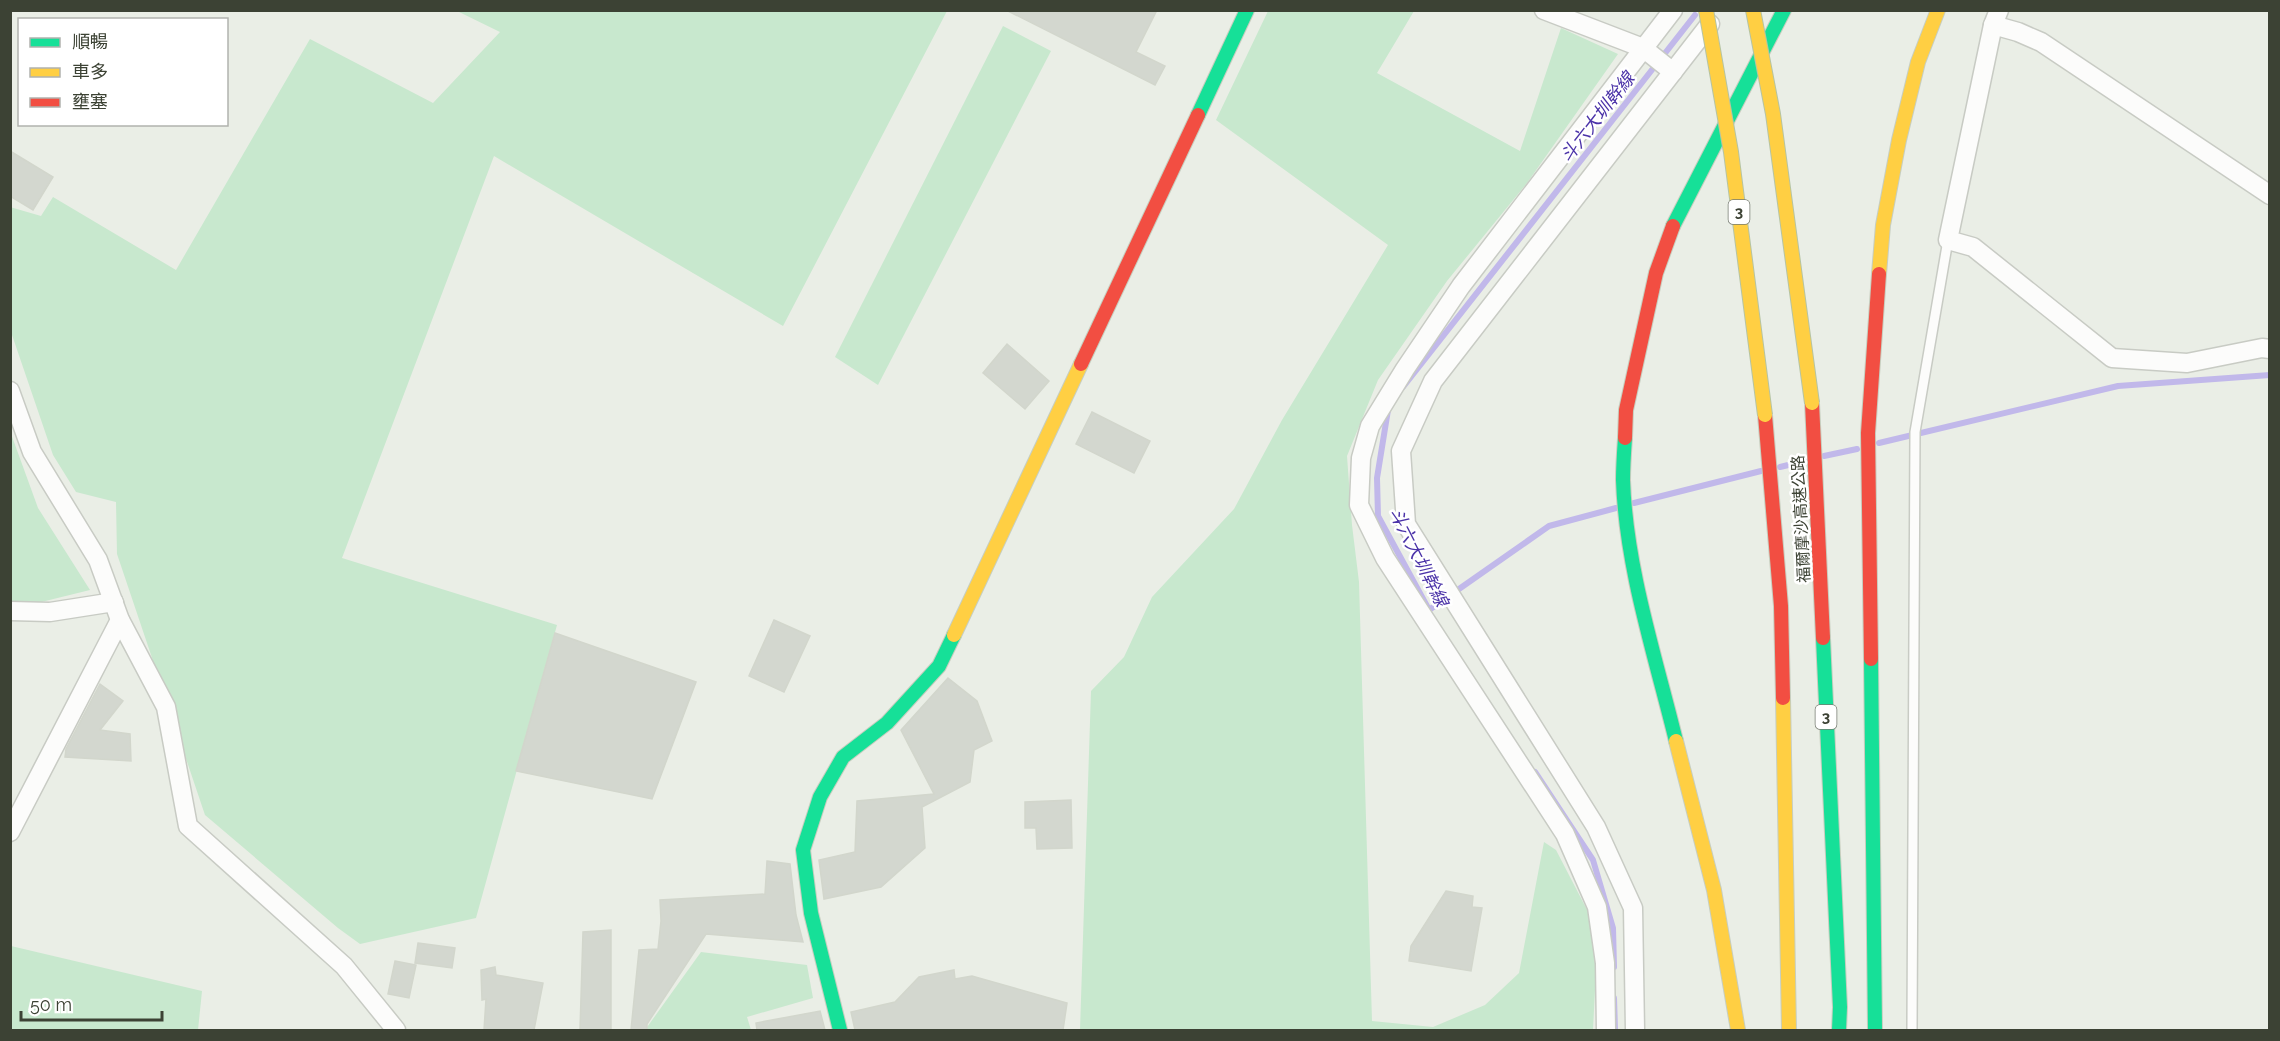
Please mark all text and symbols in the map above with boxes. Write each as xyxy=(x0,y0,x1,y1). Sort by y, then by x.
legend xyxy=(18,18,228,126)
text: 順暢 xyxy=(72,31,108,52)
text: 車多 xyxy=(72,61,108,82)
water label: 斗六大圳幹線 xyxy=(1555,66,1640,166)
text: 壅塞 xyxy=(72,91,108,112)
road number: 3 xyxy=(1728,200,1750,224)
street label: 福爾摩沙高速公路 xyxy=(1788,455,1814,583)
water label: 斗六大圳幹線 xyxy=(1385,504,1454,612)
road number: 3 xyxy=(1816,705,1836,729)
scale bar xyxy=(21,984,162,1022)
text: 50 m xyxy=(30,994,72,1015)

